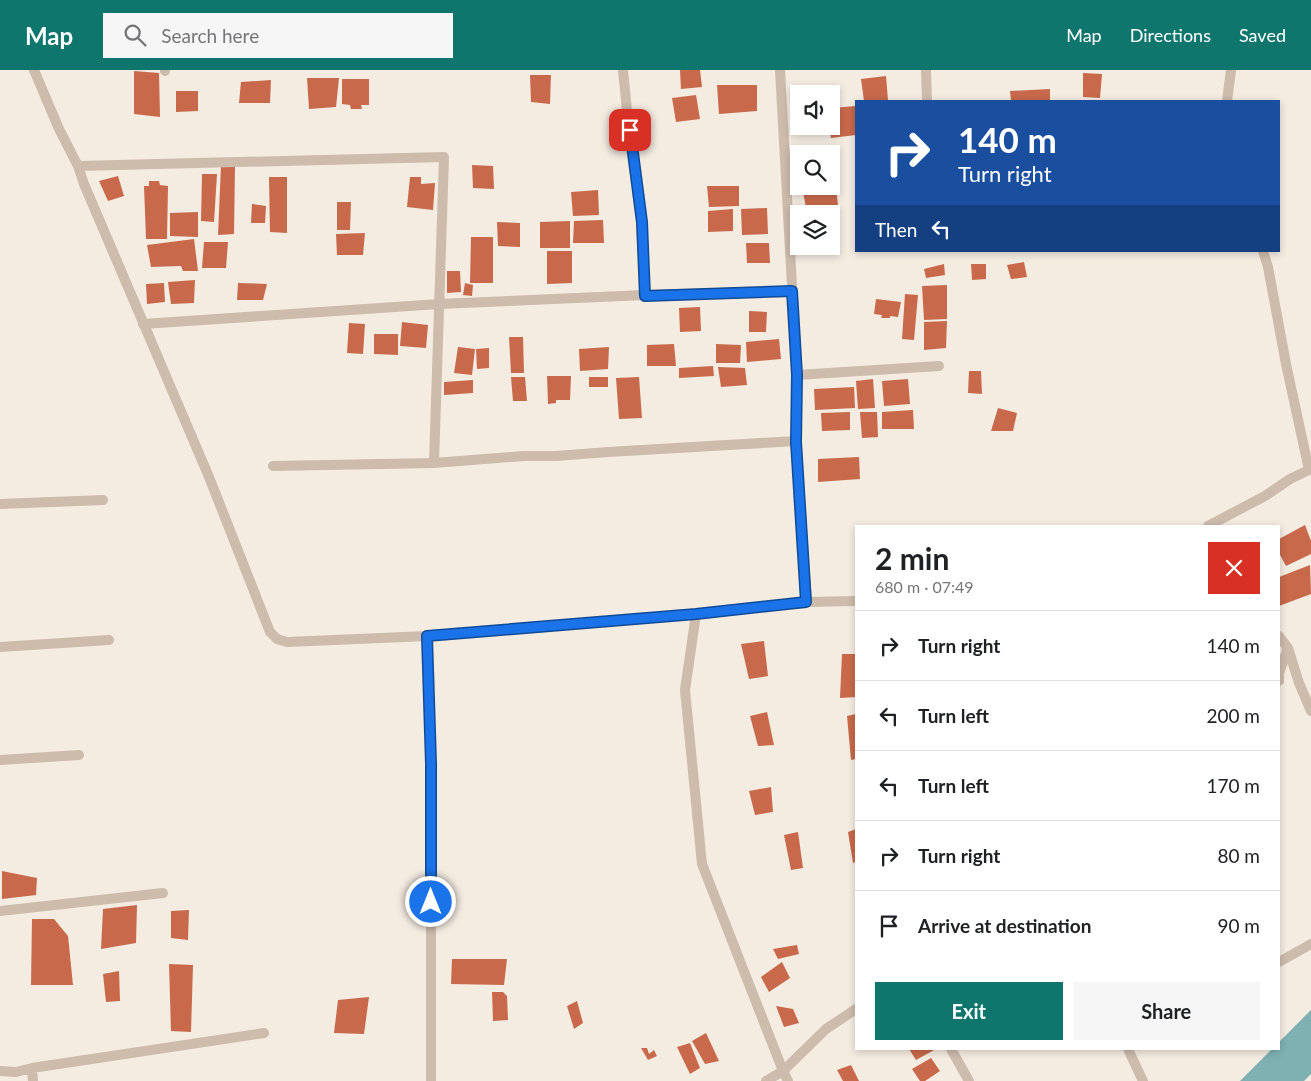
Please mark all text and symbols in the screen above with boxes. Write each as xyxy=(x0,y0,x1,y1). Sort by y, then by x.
search box xyxy=(103,13,453,58)
text: Map xyxy=(25,21,73,50)
icon: search xyxy=(121,21,149,49)
text: Search here xyxy=(161,24,259,47)
text: Map xyxy=(1066,24,1102,46)
text: Directions xyxy=(1130,24,1211,46)
text: Saved xyxy=(1239,24,1286,46)
map controls xyxy=(790,85,840,255)
button: sound xyxy=(790,85,840,135)
pin xyxy=(609,109,651,151)
icon: arrive xyxy=(616,116,644,144)
text: 140 m xyxy=(958,118,1057,160)
icon: right xyxy=(875,120,940,185)
button: search xyxy=(790,145,840,195)
text: Turn right xyxy=(958,160,1052,187)
button: layers xyxy=(790,205,840,255)
icon: left xyxy=(927,215,955,243)
text: Then xyxy=(875,218,917,241)
text: 2 min xyxy=(875,540,949,576)
button: close xyxy=(1208,542,1260,594)
text: 680 m · 07:49 xyxy=(875,577,974,596)
icon: right xyxy=(875,632,903,660)
text: Turn right xyxy=(918,634,1000,657)
text: 140 m xyxy=(1206,634,1260,657)
icon: left xyxy=(875,702,903,730)
text: Turn left xyxy=(918,704,989,727)
text: 200 m xyxy=(1206,704,1260,727)
icon: left xyxy=(875,772,903,800)
text: Turn left xyxy=(918,774,989,797)
text: 170 m xyxy=(1206,774,1260,797)
icon: right xyxy=(875,842,903,870)
text: Turn right xyxy=(918,844,1000,867)
text: 80 m xyxy=(1217,844,1260,867)
position arrow xyxy=(404,875,456,927)
icon: arrive xyxy=(875,912,903,940)
text: Arrive at destination xyxy=(918,914,1091,937)
text: 90 m xyxy=(1217,914,1260,937)
button: Exit xyxy=(875,982,1063,1040)
button: Share xyxy=(1073,982,1260,1040)

